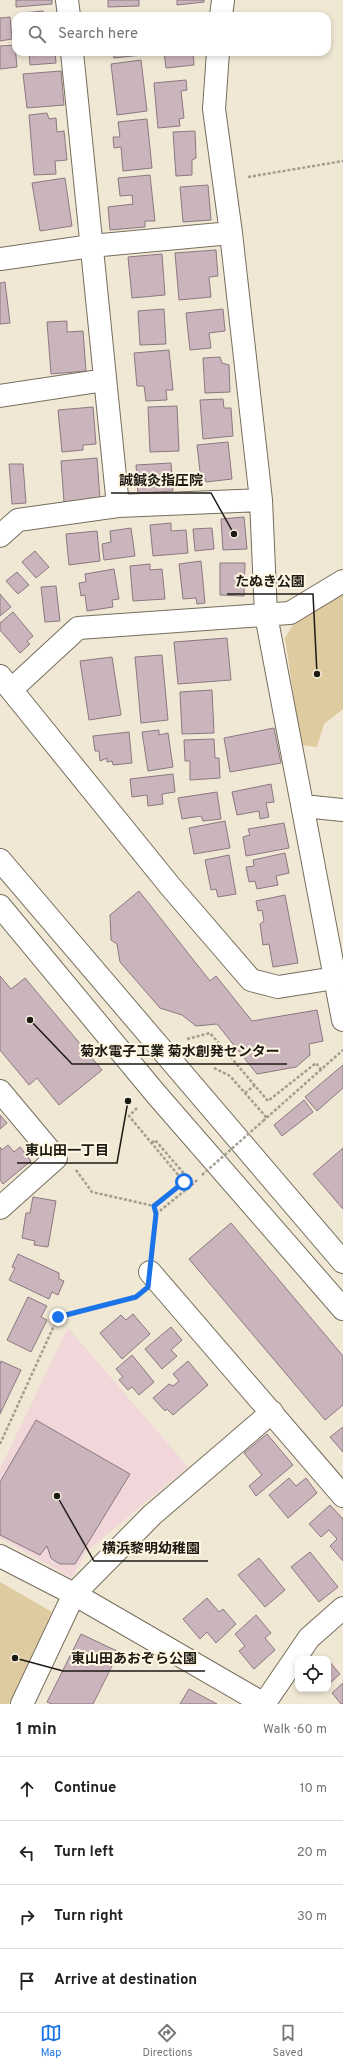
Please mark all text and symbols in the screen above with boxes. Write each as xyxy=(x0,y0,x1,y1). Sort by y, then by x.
search box xyxy=(12,12,331,56)
icon: search xyxy=(26,23,48,45)
text: Search here xyxy=(58,25,138,44)
callout: 誠鍼灸指圧院 xyxy=(111,467,211,493)
text: 誠鍼灸指圧院 xyxy=(119,472,203,490)
callout: たぬき公園 xyxy=(227,568,313,594)
text: たぬき公園 xyxy=(235,574,305,591)
callout: 菊水電子工業 菊水創発センター xyxy=(72,1038,287,1064)
text: 菊水電子工業 菊水創発センター xyxy=(80,1044,280,1061)
callout: 東山田一丁目 xyxy=(17,1137,117,1163)
text: 東山田一丁目 xyxy=(25,1143,109,1160)
route start xyxy=(175,1173,193,1191)
route end xyxy=(49,1308,67,1326)
callout: 横浜黎明幼稚園 xyxy=(94,1535,208,1561)
text: 横浜黎明幼稚園 xyxy=(102,1540,200,1558)
callout: 東山田あおぞら公園 xyxy=(63,1645,205,1671)
text: 東山田あおぞら公園 xyxy=(71,1651,197,1668)
map controls xyxy=(295,1656,331,1692)
button: locate xyxy=(295,1656,331,1692)
text: 1 min xyxy=(16,1719,57,1741)
text: Walk · 60 m xyxy=(263,1722,327,1738)
icon: ahead xyxy=(16,1778,38,1800)
text: Continue xyxy=(54,1779,116,1798)
text: 10 m xyxy=(300,1781,327,1797)
icon: left xyxy=(16,1842,38,1864)
text: Turn left xyxy=(54,1843,114,1862)
text: 20 m xyxy=(297,1845,327,1861)
icon: right xyxy=(16,1906,38,1928)
text: Turn right xyxy=(54,1907,123,1926)
text: 30 m xyxy=(297,1909,327,1925)
icon: arrive xyxy=(16,1970,38,1992)
text: Arrive at destination xyxy=(54,1971,197,1990)
tab: Map xyxy=(40,2022,62,2060)
tab: Directions xyxy=(142,2022,192,2060)
tab: Saved xyxy=(273,2022,303,2060)

